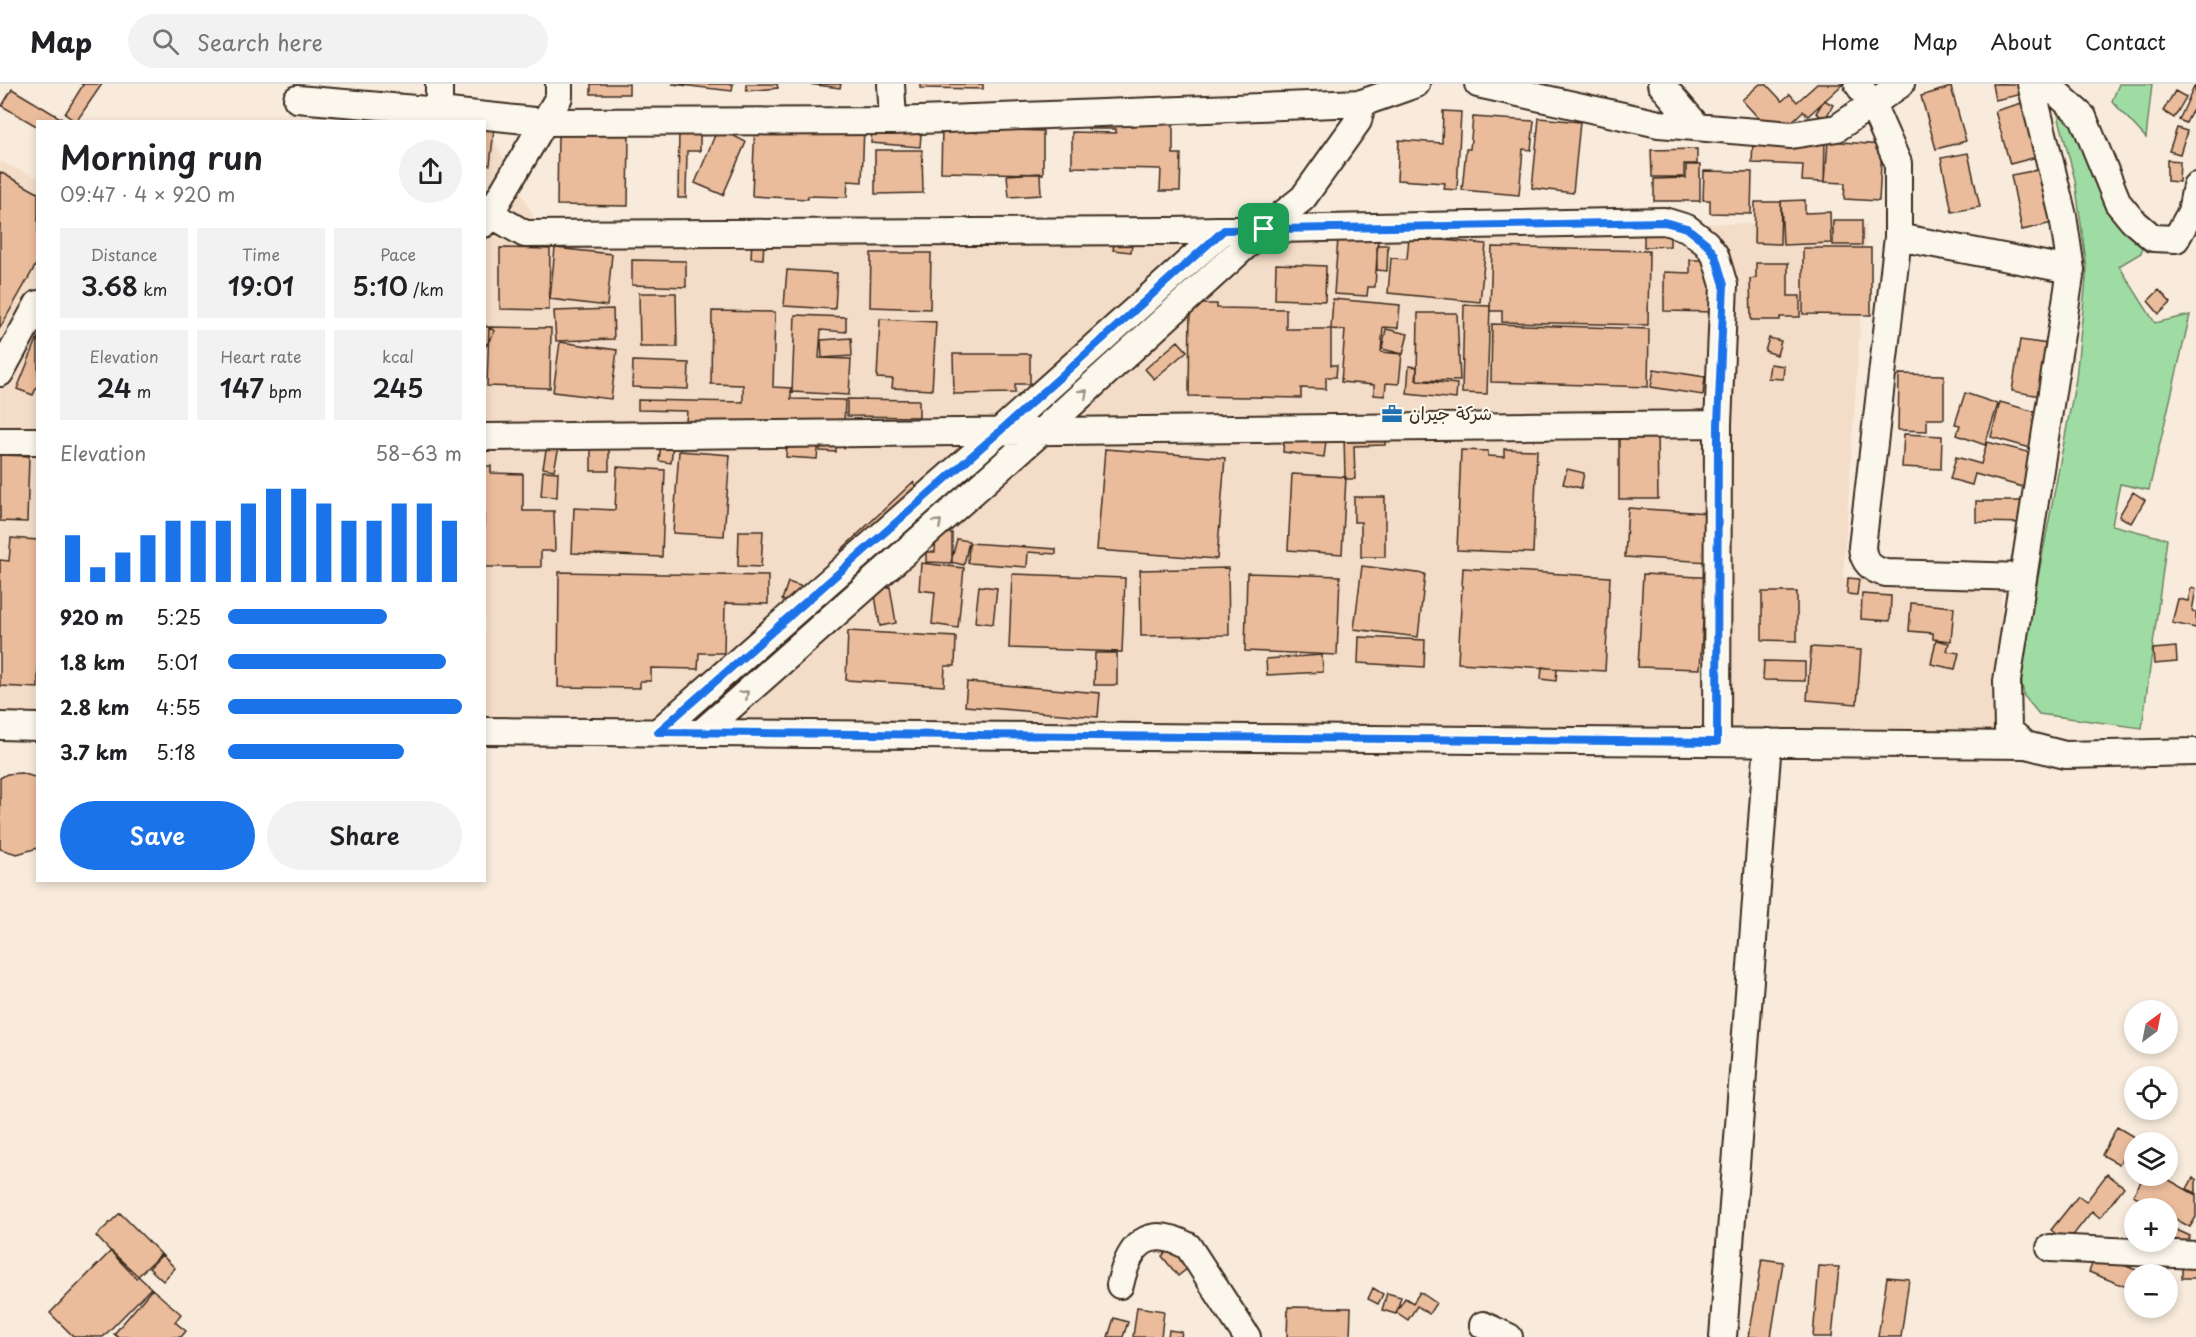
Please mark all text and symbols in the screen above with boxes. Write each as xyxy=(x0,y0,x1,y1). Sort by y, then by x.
search box xyxy=(128,14,548,68)
text: Map xyxy=(30,20,92,63)
icon: search xyxy=(149,25,182,58)
text: Search here xyxy=(197,25,323,58)
text: Home xyxy=(1821,25,1880,57)
text: Map xyxy=(1913,25,1958,57)
text: About xyxy=(1991,25,2052,57)
text: Contact xyxy=(2085,25,2166,57)
text: Morning run xyxy=(60,131,263,181)
button: share xyxy=(399,140,462,203)
text: 09:47 · 4 × 920 m xyxy=(60,179,236,209)
pin xyxy=(1238,203,1289,254)
icon: arrive xyxy=(1247,212,1280,245)
text: Distance xyxy=(90,242,158,266)
text: Time xyxy=(242,242,280,266)
text: Pace xyxy=(380,242,416,266)
text: 3.68 xyxy=(81,266,138,305)
text: 19:01 xyxy=(228,266,294,305)
text: 5:10 xyxy=(352,266,408,305)
text: km xyxy=(138,277,167,301)
text: /km xyxy=(408,277,444,301)
text: Elevation xyxy=(89,344,159,368)
text: Heart rate xyxy=(221,344,301,368)
text: kcal xyxy=(382,344,414,368)
text: 24 xyxy=(97,368,132,407)
text: 147 xyxy=(220,368,264,407)
text: 245 xyxy=(372,368,424,407)
text: m xyxy=(132,379,151,403)
text: bpm xyxy=(264,379,302,403)
one-way arrow xyxy=(1077,389,1088,400)
place label: شركة جيران xyxy=(1409,399,1492,426)
office icon: شركة جيران xyxy=(1380,402,1404,426)
text: Elevation xyxy=(60,438,146,468)
text: 58–63 m xyxy=(375,438,462,468)
one-way arrow xyxy=(931,519,942,530)
text: 920 m xyxy=(60,602,124,632)
text: 5:25 xyxy=(156,602,201,632)
text: 1.8 km xyxy=(60,647,125,677)
text: 5:01 xyxy=(156,647,198,677)
one-way arrow xyxy=(738,690,749,701)
text: 2.8 km xyxy=(60,692,129,722)
text: 4:55 xyxy=(156,692,201,722)
text: 3.7 km xyxy=(60,737,128,767)
text: 5:18 xyxy=(156,737,196,767)
button: Save xyxy=(60,801,255,870)
button: Share xyxy=(267,801,462,870)
north arrow xyxy=(2124,1000,2178,1054)
map controls xyxy=(2124,1000,2178,1318)
button: locate xyxy=(2124,1066,2178,1120)
button: layers xyxy=(2124,1132,2178,1186)
button: + xyxy=(2124,1198,2178,1252)
button: − xyxy=(2124,1264,2178,1318)

